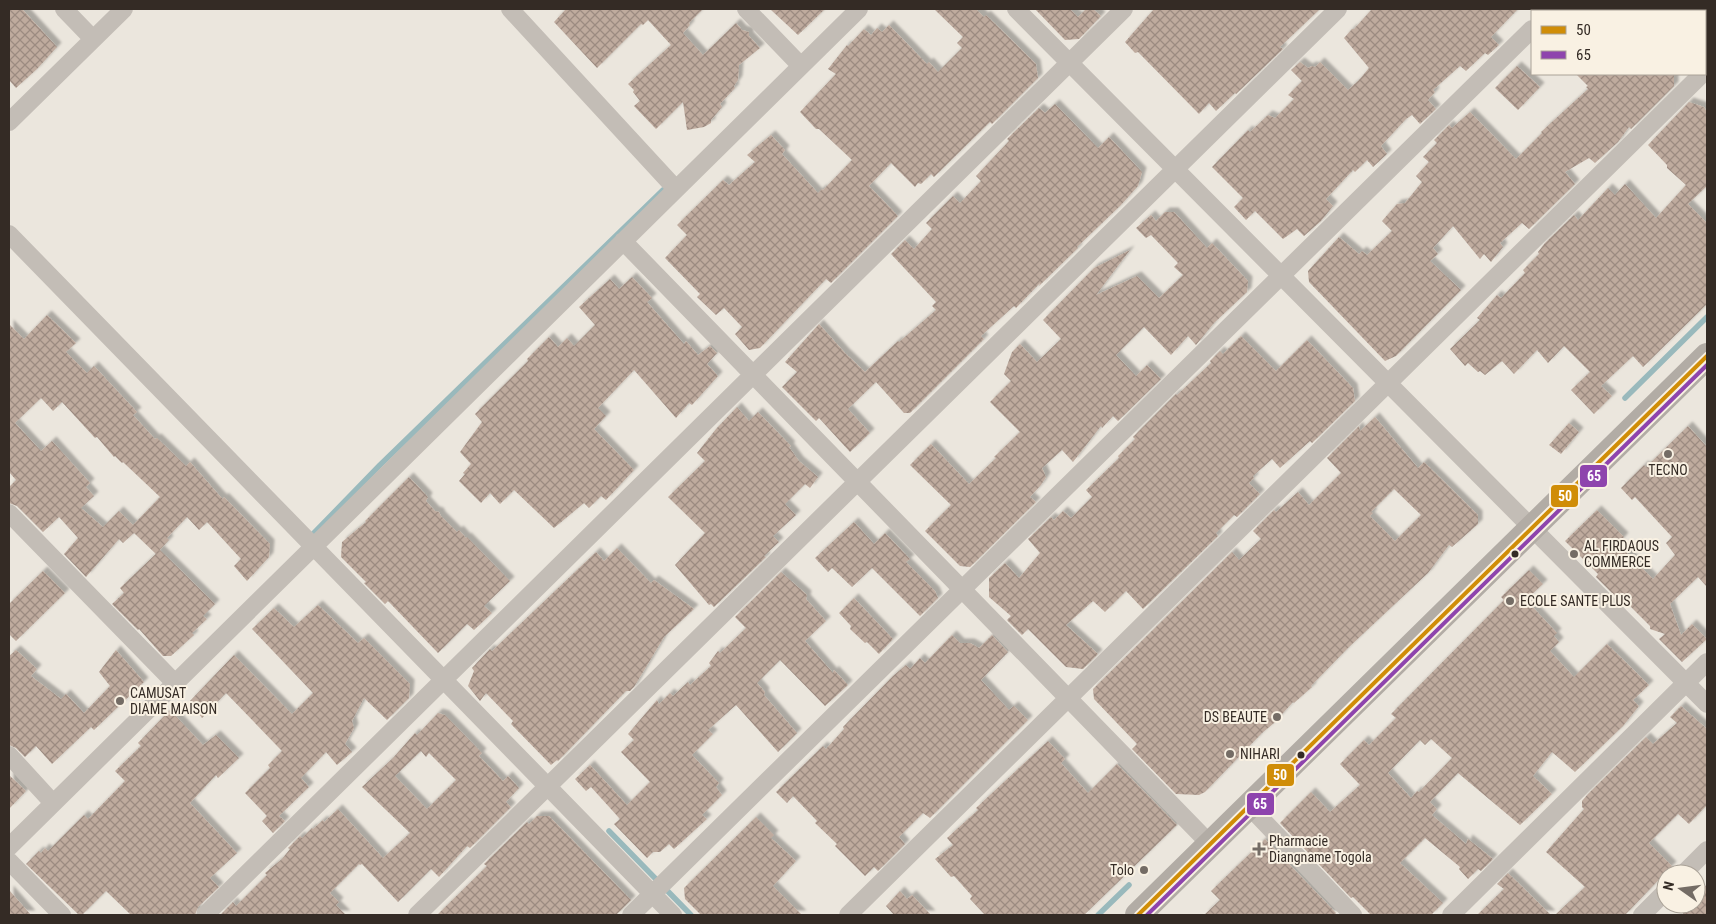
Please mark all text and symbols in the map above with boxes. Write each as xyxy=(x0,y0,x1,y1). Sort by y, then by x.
legend xyxy=(1531,10,1706,75)
text: 50 xyxy=(1576,21,1591,39)
text: 65 xyxy=(1576,46,1591,64)
marker: TECNO xyxy=(1662,448,1674,460)
place label: TECNO xyxy=(1648,462,1688,478)
line badge: 65 xyxy=(1579,464,1608,488)
text: 65 xyxy=(1587,468,1601,484)
line badge: 50 xyxy=(1550,484,1579,508)
text: 50 xyxy=(1558,488,1572,504)
place label: AL FIRDAOUS COMMERCE xyxy=(1584,538,1659,570)
marker: AL FIRDAOUS COMMERCE xyxy=(1568,548,1580,560)
unlabelled marker xyxy=(1510,549,1520,559)
place label: ECOLE SANTE PLUS xyxy=(1520,593,1631,609)
marker: ECOLE SANTE PLUS xyxy=(1504,595,1516,607)
place label: CAMUSAT DIAME MAISON xyxy=(130,685,217,717)
marker: CAMUSAT DIAME MAISON xyxy=(114,695,126,707)
place label: DS BEAUTE xyxy=(1204,709,1267,725)
marker: DS BEAUTE xyxy=(1271,711,1283,723)
place label: NIHARI xyxy=(1240,746,1280,762)
marker: NIHARI xyxy=(1224,748,1236,760)
unlabelled marker xyxy=(1296,750,1306,760)
line badge: 50 xyxy=(1266,763,1295,787)
text: 50 xyxy=(1273,767,1287,783)
line badge: 65 xyxy=(1246,792,1275,816)
text: 65 xyxy=(1253,796,1267,812)
place label: Pharmacie Diangname Togola xyxy=(1269,833,1372,865)
marker: Pharmacie Diangname Togola xyxy=(1253,843,1265,855)
place label: Tolo xyxy=(1110,862,1134,878)
marker: Tolo xyxy=(1138,864,1150,876)
north arrow xyxy=(1656,864,1706,914)
text: N xyxy=(1660,880,1677,892)

